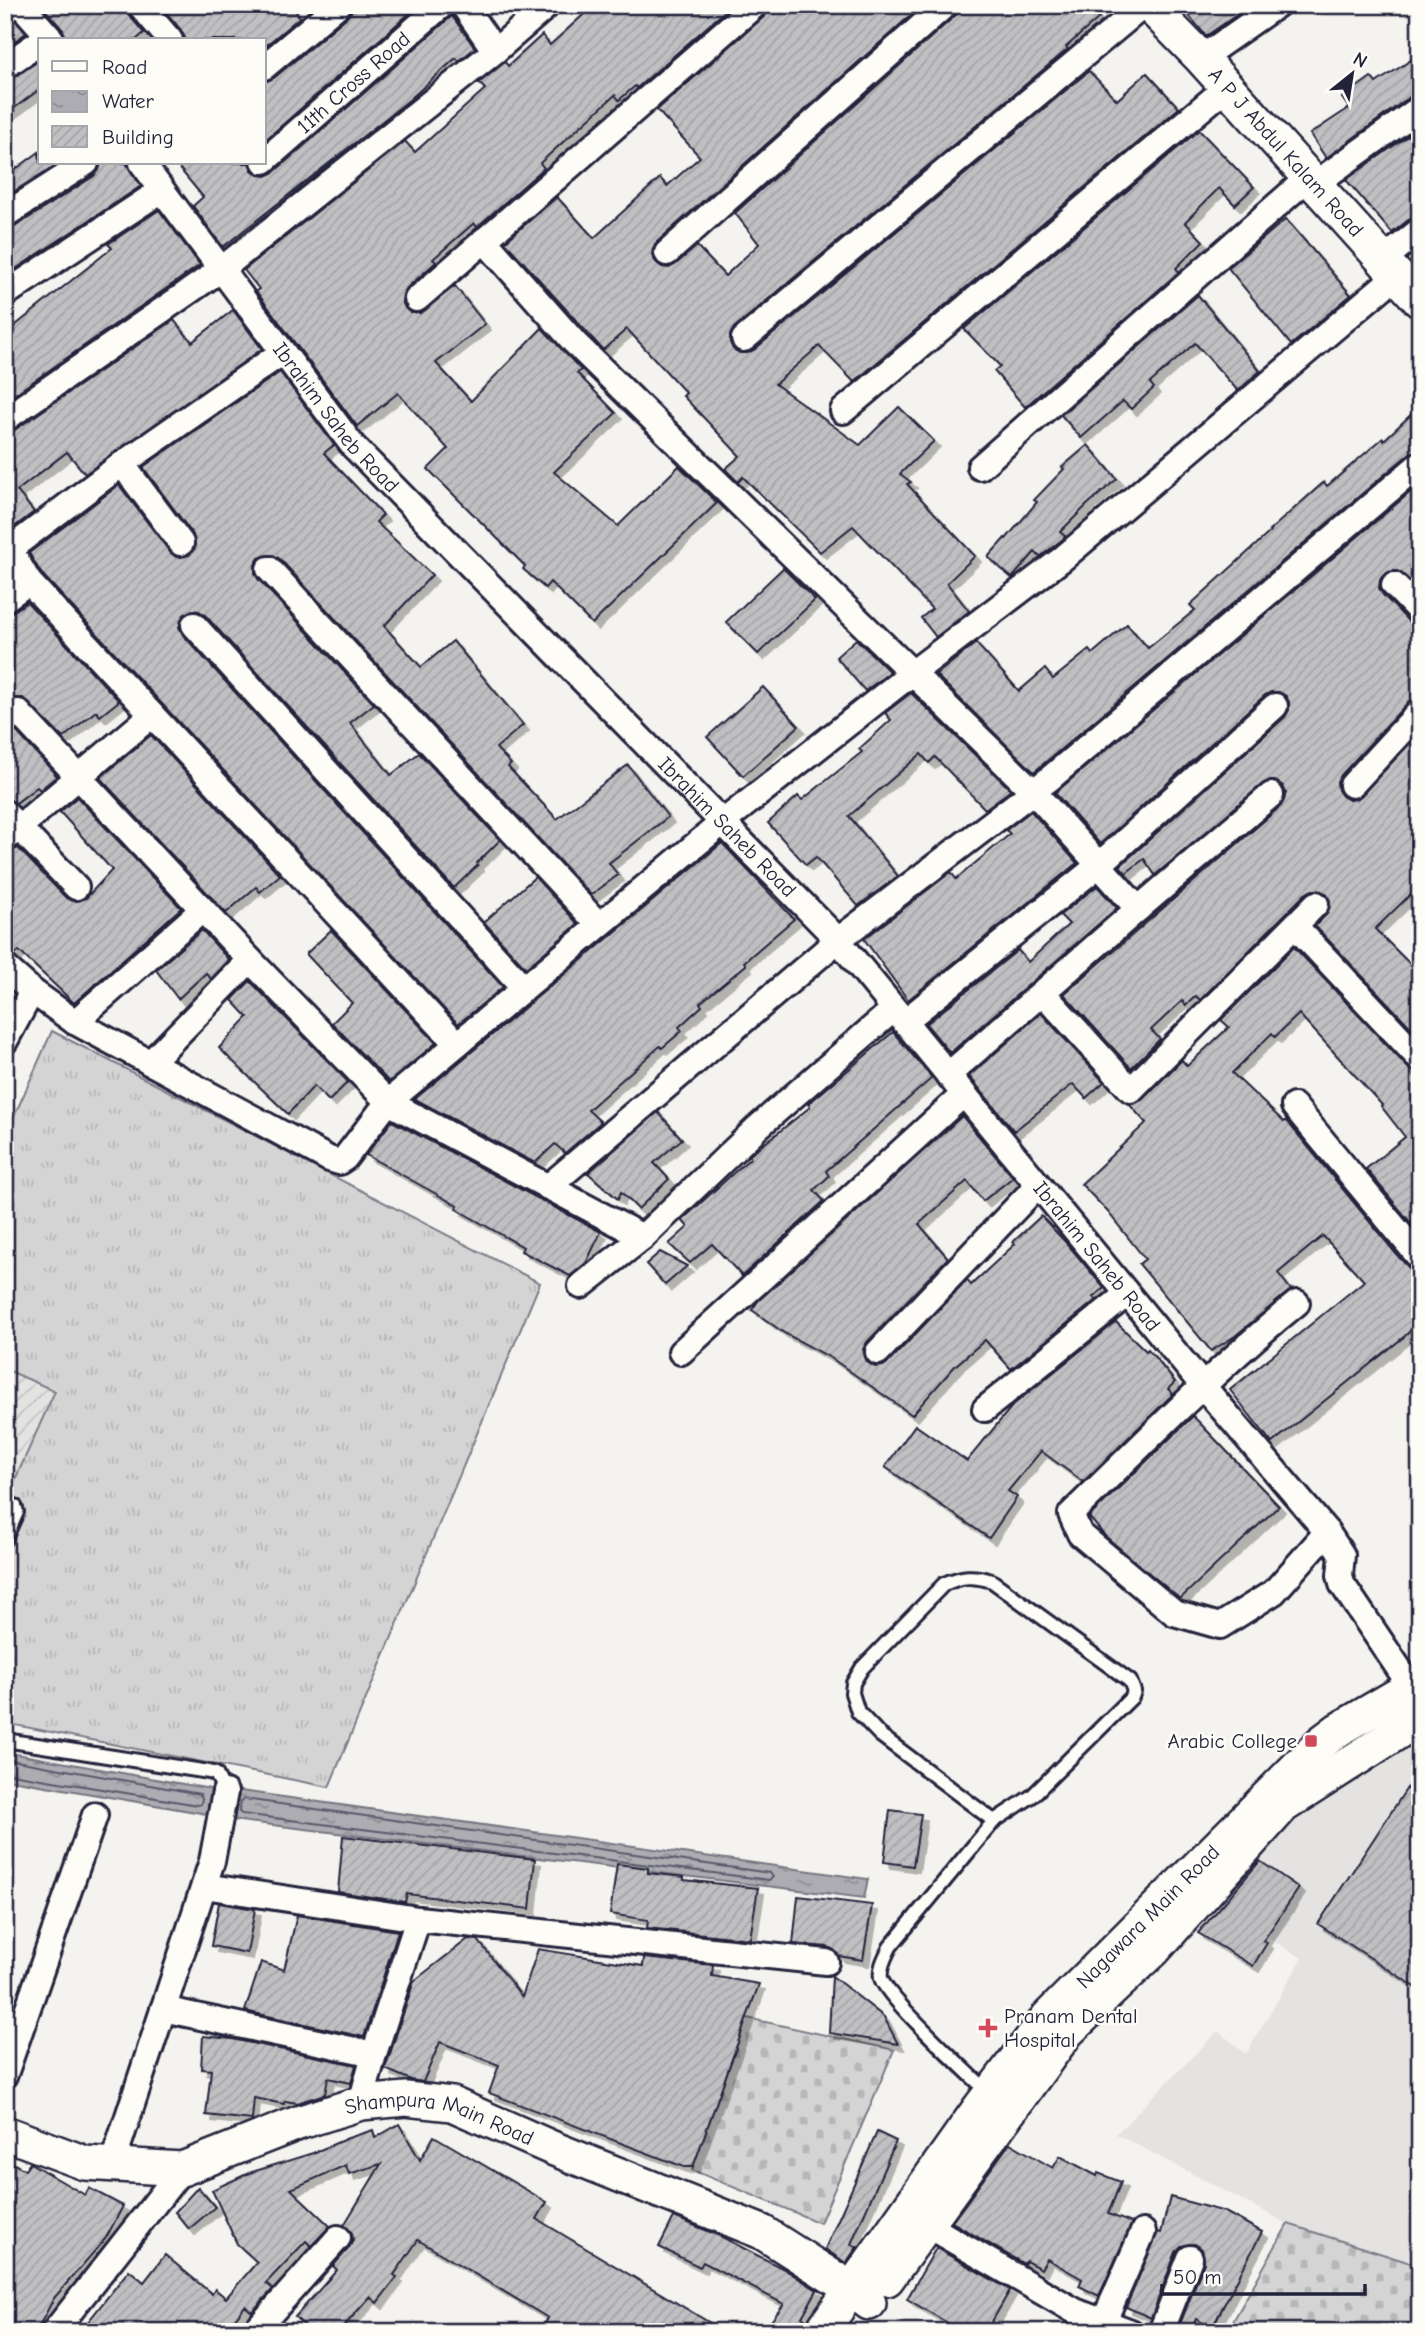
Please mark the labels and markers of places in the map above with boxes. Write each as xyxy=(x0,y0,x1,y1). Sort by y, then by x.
place label: Arabic College xyxy=(1168,1729,1297,1753)
marker: Arabic College xyxy=(1303,1733,1319,1749)
place label: Pranam Dental Hospital xyxy=(1004,2004,1138,2052)
marker: Pranam Dental Hospital xyxy=(978,2018,998,2038)

